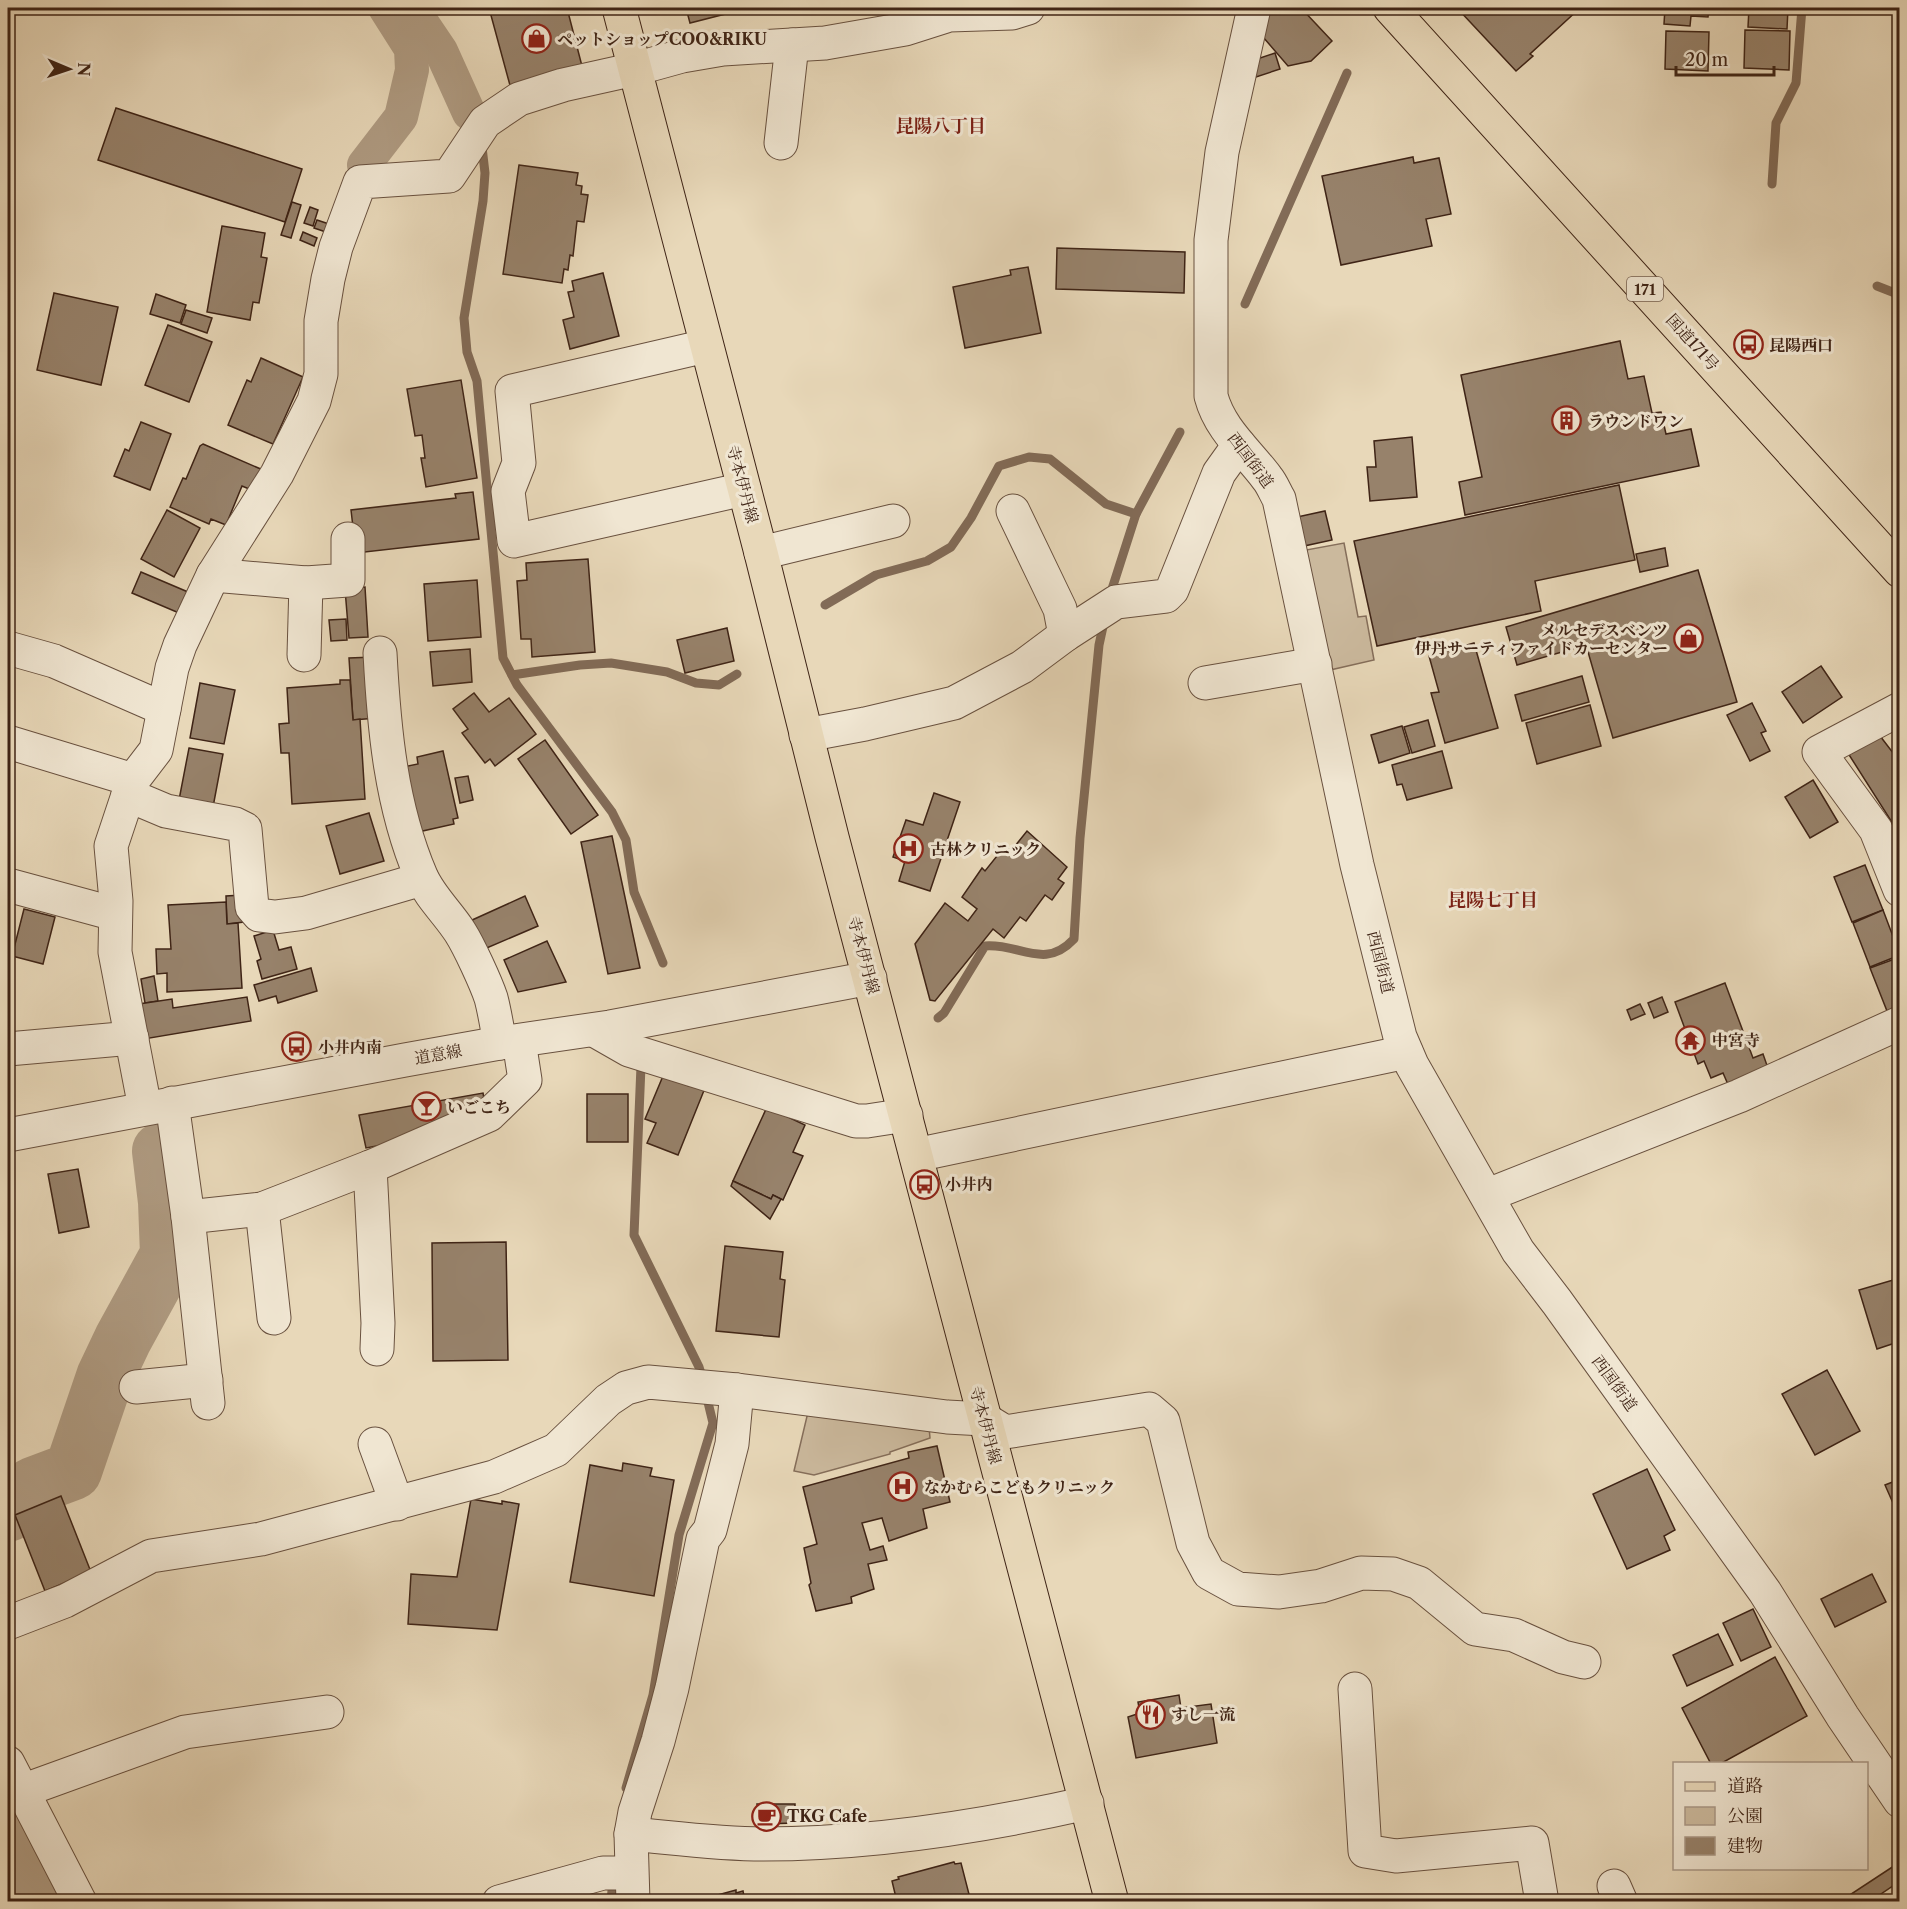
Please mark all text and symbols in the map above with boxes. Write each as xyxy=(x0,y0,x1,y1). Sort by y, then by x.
shop icon: ペットショップCOO&RIKU xyxy=(520,23,552,55)
place label: ペットショップCOO&RIKU xyxy=(557,29,767,49)
north arrow xyxy=(39,39,99,99)
scale bar xyxy=(1676,39,1774,77)
text: 20 m xyxy=(1685,49,1729,71)
text: N xyxy=(74,62,94,77)
district label: 昆陽八丁目 xyxy=(896,115,986,137)
road number: 171 xyxy=(1627,277,1663,301)
street label: 国道171号 xyxy=(1662,310,1724,374)
bus stop icon: 昆陽西口 xyxy=(1732,329,1764,361)
place label: 昆陽西口 xyxy=(1769,335,1833,355)
building icon: ラウンドワン xyxy=(1551,405,1583,437)
place label: ラウンドワン xyxy=(1588,411,1684,431)
street label: 西国街道 xyxy=(1224,428,1278,492)
street label: 寺本伊丹線 xyxy=(723,443,763,525)
place label: メルセデスベンツ 伊丹サーティファイドカーセンター xyxy=(1415,620,1668,658)
shop icon: メルセデスベンツ 伊丹サーティファイドカーセンター xyxy=(1673,623,1705,655)
hospital icon: 古林クリニック xyxy=(893,833,925,865)
place label: 古林クリニック xyxy=(930,839,1041,859)
district label: 昆陽七丁目 xyxy=(1448,889,1538,911)
street label: 寺本伊丹線 xyxy=(844,914,884,996)
street label: 西国街道 xyxy=(1364,929,1398,995)
temple icon: 中宮寺 xyxy=(1675,1024,1707,1056)
place label: 中宮寺 xyxy=(1712,1030,1760,1050)
bus stop icon: 小井内南 xyxy=(281,1031,313,1063)
place label: 小井内南 xyxy=(318,1037,382,1057)
street label: 道意線 xyxy=(413,1040,463,1068)
bar icon: いごこち xyxy=(410,1091,442,1123)
place label: いごこち xyxy=(447,1097,511,1117)
bus stop icon: 小井内 xyxy=(908,1168,940,1200)
place label: 小井内 xyxy=(945,1174,993,1194)
street label: 西国街道 xyxy=(1588,1351,1642,1415)
street label: 寺本伊丹線 xyxy=(966,1384,1006,1466)
hospital icon: なかむらこどもクリニック xyxy=(887,1471,919,1503)
place label: なかむらこどもクリニック xyxy=(924,1477,1115,1497)
restaurant icon: すし一流 xyxy=(1134,1698,1166,1730)
place label: すし一流 xyxy=(1171,1704,1235,1724)
legend xyxy=(1673,1762,1868,1870)
text: 道路 xyxy=(1727,1775,1763,1797)
cafe icon: TKG Cafe xyxy=(750,1800,782,1832)
text: 公園 xyxy=(1727,1805,1763,1827)
place label: TKG Cafe xyxy=(787,1806,868,1826)
text: 建物 xyxy=(1727,1835,1763,1857)

